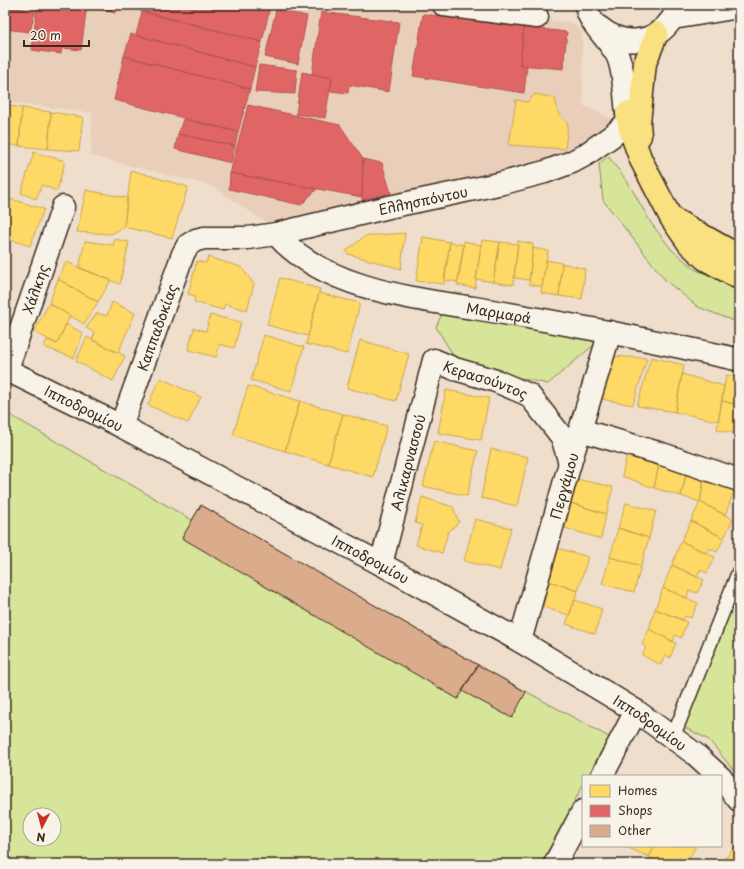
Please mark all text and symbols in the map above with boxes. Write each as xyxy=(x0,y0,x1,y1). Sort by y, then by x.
scale bar xyxy=(24,22,89,48)
text: 20 m xyxy=(30,26,61,44)
street label: Ελλησπόντου xyxy=(376,180,469,220)
street label: Χάλκης xyxy=(16,261,53,316)
street label: Καππαδοκίας xyxy=(131,281,182,374)
street label: Μαρμαρά xyxy=(465,296,533,328)
street label: Κερασούντος xyxy=(440,355,531,404)
street label: Ιπποδρομίου xyxy=(41,380,127,436)
street label: Αλικαρνασσού xyxy=(385,412,430,513)
street label: Περγάμου xyxy=(544,450,583,522)
street label: Ιπποδρομίου xyxy=(328,529,413,588)
street label: Ιπποδρομίου xyxy=(609,689,691,755)
legend xyxy=(582,775,722,847)
text: Homes xyxy=(618,781,657,799)
text: Shops xyxy=(618,801,653,819)
north arrow xyxy=(22,807,62,847)
text: Other xyxy=(618,821,651,839)
text: N xyxy=(35,829,46,846)

